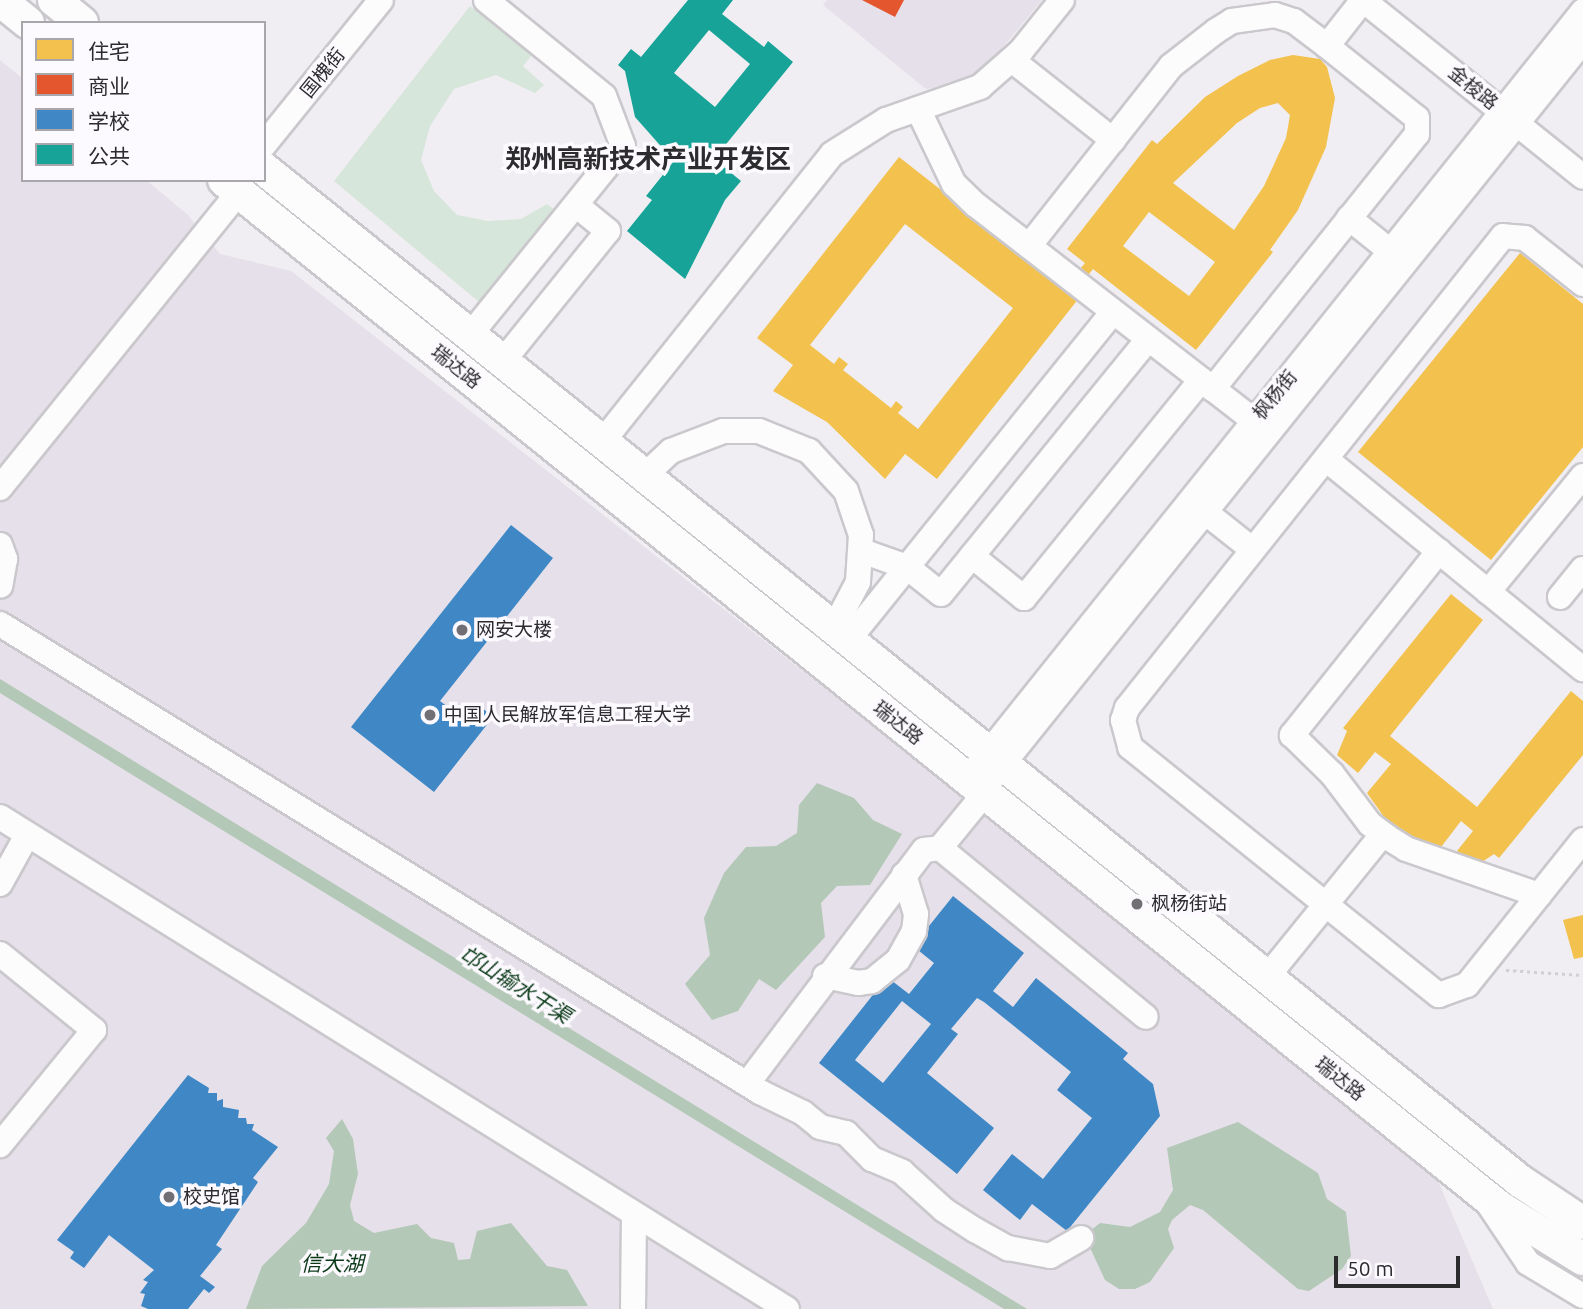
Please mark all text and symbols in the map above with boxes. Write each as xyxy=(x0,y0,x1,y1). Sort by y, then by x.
legend xyxy=(21,21,266,182)
text: 住宅 xyxy=(88,39,130,63)
street label: 国槐街 xyxy=(296,44,350,102)
street label: 金梭路 xyxy=(1444,61,1502,115)
text: 商业 xyxy=(88,74,130,98)
text: 学校 xyxy=(88,109,130,133)
district label: 郑州高新技术产业开发区 xyxy=(505,143,791,175)
text: 公共 xyxy=(88,144,130,168)
street label: 瑞达路 xyxy=(427,340,485,394)
street label: 枫杨街 xyxy=(1248,366,1302,424)
place label: 网安大楼 xyxy=(476,619,552,641)
marker: 网安大楼 xyxy=(454,622,470,638)
street label: 瑞达路 xyxy=(869,696,927,750)
place label: 中国人民解放军信息工程大学 xyxy=(444,704,691,726)
marker: 中国人民解放军信息工程大学 xyxy=(422,707,438,723)
place label: 枫杨街站 xyxy=(1151,893,1227,915)
marker: 枫杨街站 xyxy=(1129,896,1145,912)
water label: 邙山输水干渠 xyxy=(456,940,576,1028)
street label: 瑞达路 xyxy=(1311,1052,1369,1106)
place label: 校史馆 xyxy=(183,1186,240,1208)
marker: 校史馆 xyxy=(161,1189,177,1205)
scale bar xyxy=(1338,1242,1464,1286)
water label: 信大湖 xyxy=(301,1250,363,1276)
text: 50 m xyxy=(1347,1256,1394,1280)

